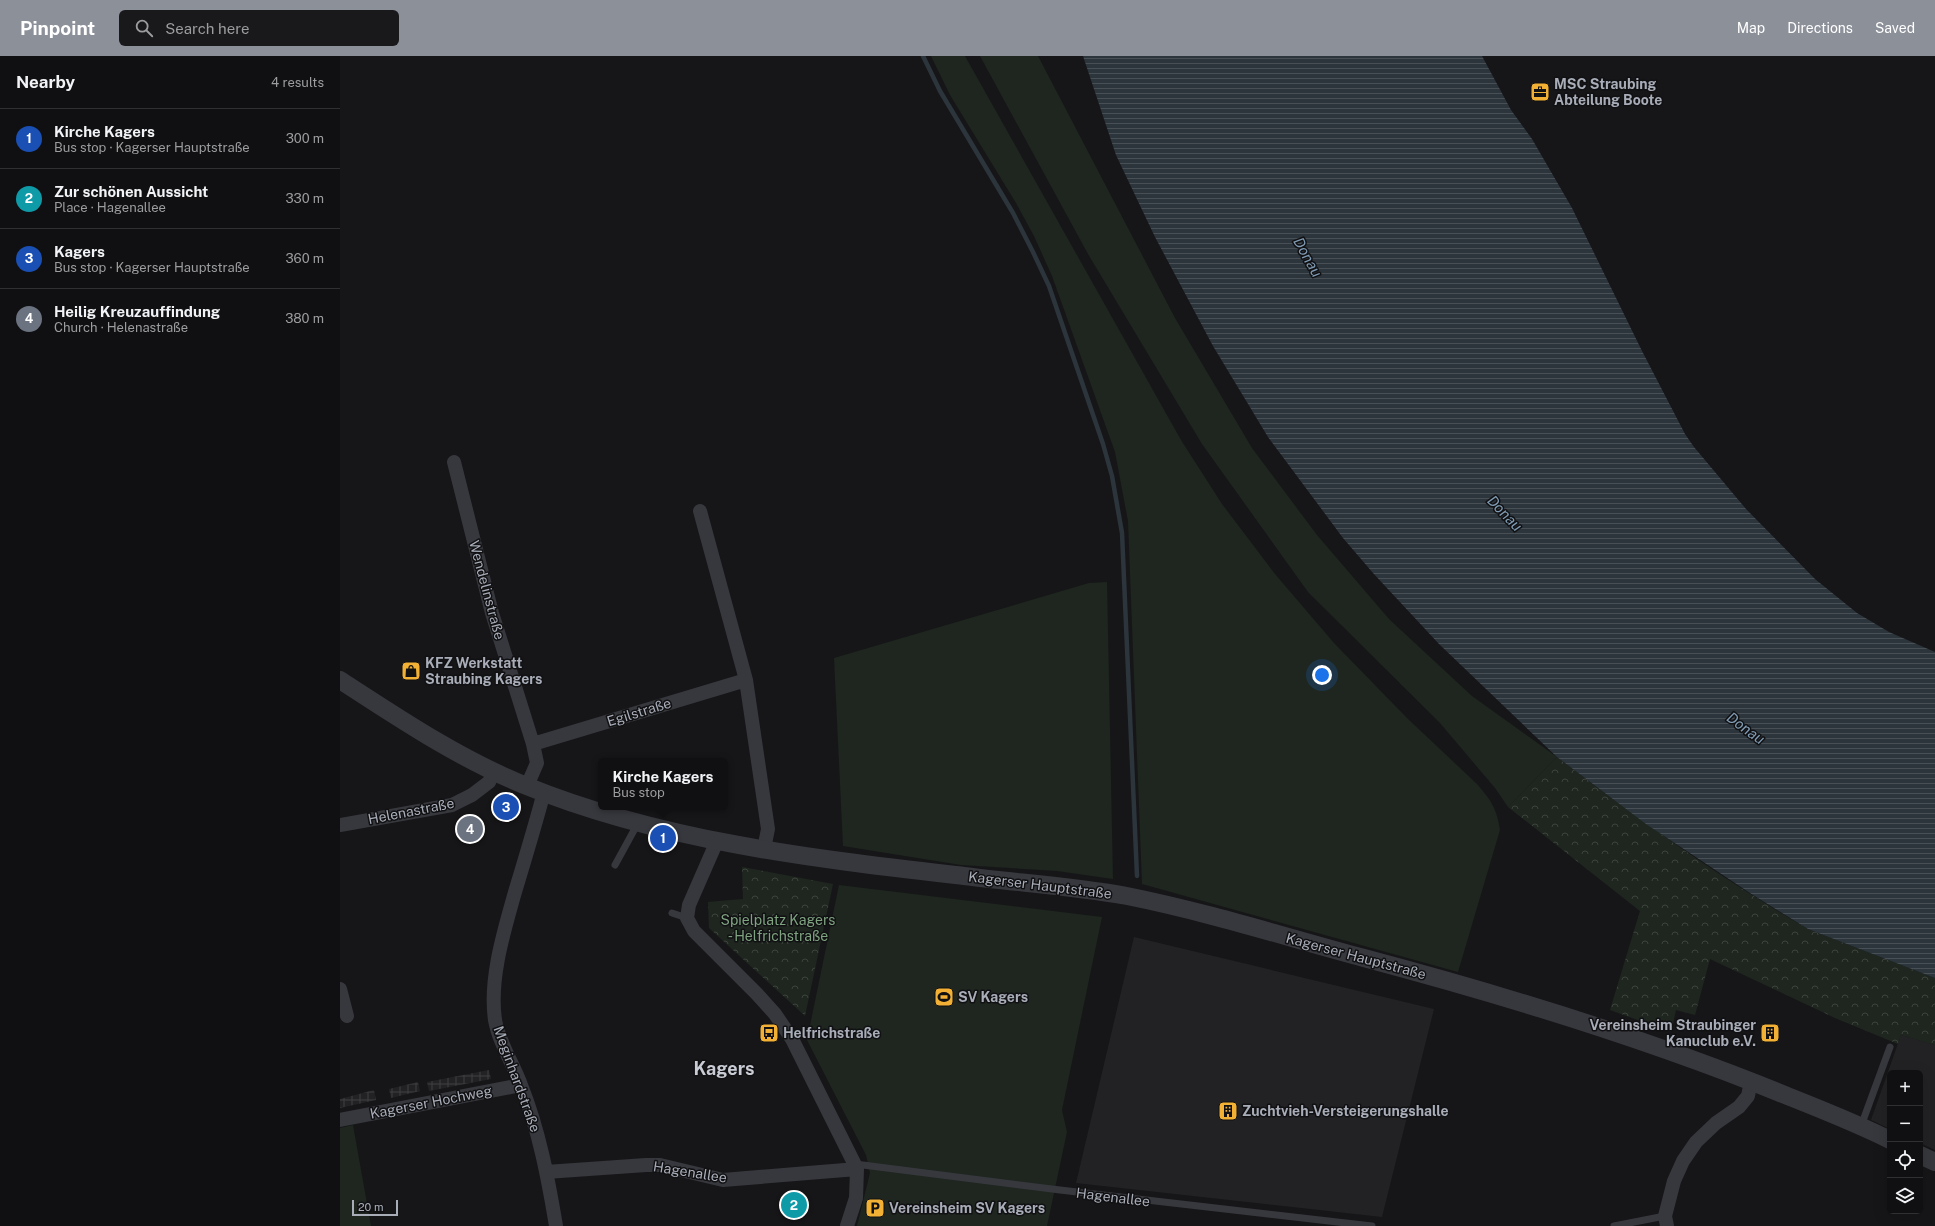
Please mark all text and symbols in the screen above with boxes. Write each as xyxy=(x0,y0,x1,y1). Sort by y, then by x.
search box xyxy=(119,10,399,46)
text: Pinpoint xyxy=(20,17,95,39)
icon: search xyxy=(133,17,155,39)
text: Search here xyxy=(165,20,249,37)
text: Map xyxy=(1737,20,1765,36)
text: Directions xyxy=(1787,20,1853,36)
text: Saved xyxy=(1875,20,1915,36)
text: Nearby xyxy=(16,72,75,92)
text: 4 results xyxy=(271,75,324,90)
place label: MSC Straubing Abteilung Boote xyxy=(1554,76,1662,108)
office icon: MSC Straubing Abteilung Boote xyxy=(1529,81,1551,103)
text: Kirche Kagers xyxy=(54,123,155,140)
text: 1 xyxy=(26,131,32,146)
text: 300 m xyxy=(286,131,324,146)
text: Bus stop · Kagerser Hauptstraße xyxy=(54,140,250,155)
text: Zur schönen Aussicht xyxy=(54,183,208,200)
text: 2 xyxy=(25,191,33,206)
text: 330 m xyxy=(285,191,324,206)
text: Place · Hagenallee xyxy=(54,200,166,215)
water label: Donau xyxy=(1290,234,1326,280)
text: Kagers xyxy=(54,243,105,260)
text: 3 xyxy=(25,251,33,266)
text: 360 m xyxy=(286,251,324,266)
text: Bus stop · Kagerser Hauptstraße xyxy=(54,260,250,275)
text: Heilig Kreuzauffindung xyxy=(54,303,220,320)
text: 4 xyxy=(25,311,33,326)
text: 380 m xyxy=(285,311,324,326)
text: Church · Helenastraße xyxy=(54,320,188,335)
water label: Donau xyxy=(1484,492,1526,534)
street label: Wendelinstraße xyxy=(466,539,508,642)
place label: KFZ Werkstatt Straubing Kagers xyxy=(425,655,542,687)
shop icon: KFZ Werkstatt Straubing Kagers xyxy=(400,660,422,682)
your location xyxy=(1312,665,1332,685)
street label: Egilstraße xyxy=(605,695,673,729)
water label: Donau xyxy=(1724,708,1768,748)
popup xyxy=(598,758,728,810)
text: Kirche Kagers xyxy=(612,768,714,785)
text: Bus stop xyxy=(612,785,665,800)
pin: 3 xyxy=(493,792,519,822)
street label: Helenastraße xyxy=(366,795,456,827)
pin: 4 xyxy=(457,814,483,844)
pin: 1 xyxy=(650,823,676,853)
street label: Kagerser Hauptstraße xyxy=(967,868,1113,902)
park label: Spielplatz Kagers - Helfrichstraße xyxy=(721,912,835,944)
street label: Kagerser Hauptstraße xyxy=(1284,930,1428,982)
sports icon: SV Kagers xyxy=(933,986,955,1008)
place label: SV Kagers xyxy=(958,989,1028,1005)
place label: Vereinsheim Straubinger Kanuclub e.V. xyxy=(1590,1017,1756,1049)
bus stop icon: Helfrichstraße xyxy=(758,1022,780,1044)
building icon: Vereinsheim Straubinger Kanuclub e.V. xyxy=(1759,1022,1781,1044)
street label: Meginhardstraße xyxy=(490,1024,544,1134)
place label: Helfrichstraße xyxy=(783,1025,880,1041)
district label: Kagers xyxy=(693,1058,755,1079)
map controls xyxy=(1887,1070,1923,1214)
button: + xyxy=(1887,1070,1923,1106)
street label: Kagerser Hochweg xyxy=(369,1082,494,1122)
building icon: Zuchtvieh-Versteigerungshalle xyxy=(1217,1100,1239,1122)
place label: Zuchtvieh-Versteigerungshalle xyxy=(1242,1103,1449,1119)
button: − xyxy=(1887,1106,1923,1142)
button: locate xyxy=(1887,1142,1923,1178)
street label: Hagenallee xyxy=(652,1158,728,1186)
button: layers xyxy=(1887,1178,1923,1214)
street label: Hagenallee xyxy=(1075,1185,1151,1209)
pin: 2 xyxy=(781,1190,807,1220)
parking icon: Vereinsheim SV Kagers xyxy=(864,1197,886,1219)
scale bar xyxy=(352,1198,398,1217)
place label: Vereinsheim SV Kagers xyxy=(889,1200,1045,1216)
text: 20 m xyxy=(358,1201,383,1213)

